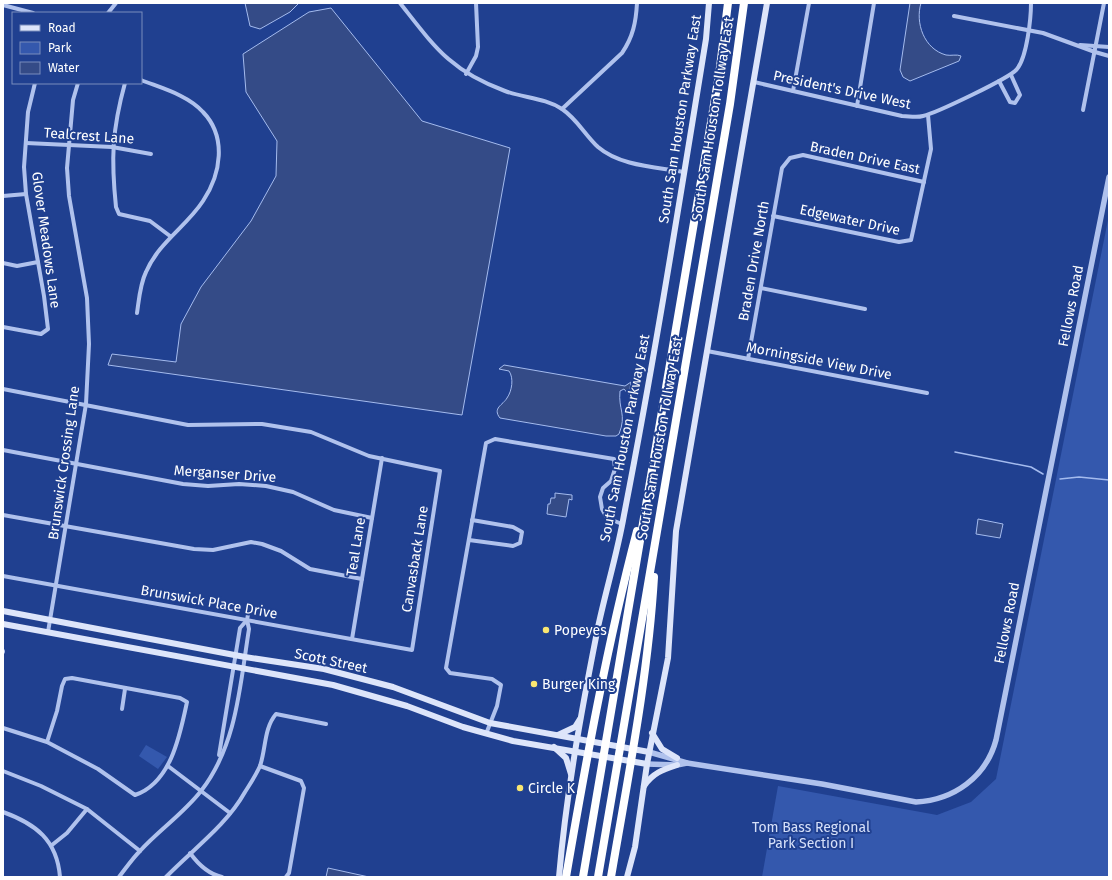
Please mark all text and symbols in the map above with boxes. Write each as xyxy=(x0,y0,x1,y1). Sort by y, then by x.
legend xyxy=(12,12,142,84)
street label: South Sam Houston Parkway East xyxy=(655,13,705,225)
street label: South Sam Houston Tollway East xyxy=(688,15,738,222)
text: Road xyxy=(48,21,76,35)
text: Park xyxy=(48,41,72,55)
text: Water xyxy=(48,61,80,75)
street label: President's Drive West xyxy=(772,67,913,113)
street label: Tealcrest Lane xyxy=(43,124,135,148)
street label: Braden Drive East xyxy=(809,138,922,178)
street label: Glover Meadows Lane xyxy=(28,171,64,309)
street label: Braden Drive North xyxy=(735,199,773,323)
street label: Edgewater Drive xyxy=(798,201,902,239)
street label: Fellows Road xyxy=(1055,264,1087,348)
street label: South Sam Houston Parkway East xyxy=(597,332,654,543)
street label: South Sam Houston Tollway East xyxy=(634,334,686,541)
street label: Morningside View Drive xyxy=(745,339,893,383)
street label: Brunswick Crossing Lane xyxy=(45,385,83,541)
street label: Merganser Drive xyxy=(173,462,277,486)
street label: Canvasback Lane xyxy=(398,504,432,614)
street label: Teal Lane xyxy=(343,516,369,578)
street label: Fellows Road xyxy=(991,581,1023,665)
street label: Brunswick Place Drive xyxy=(139,582,279,622)
place label: Popeyes xyxy=(554,622,607,639)
marker: Popeyes xyxy=(541,625,551,635)
street label: Scott Street xyxy=(293,645,370,677)
place label: Burger King xyxy=(542,676,616,693)
marker: Burger King xyxy=(529,679,539,689)
place label: Circle K xyxy=(528,780,576,797)
marker: Circle K xyxy=(515,783,525,793)
park label: Tom Bass Regional Park Section I xyxy=(752,819,870,852)

